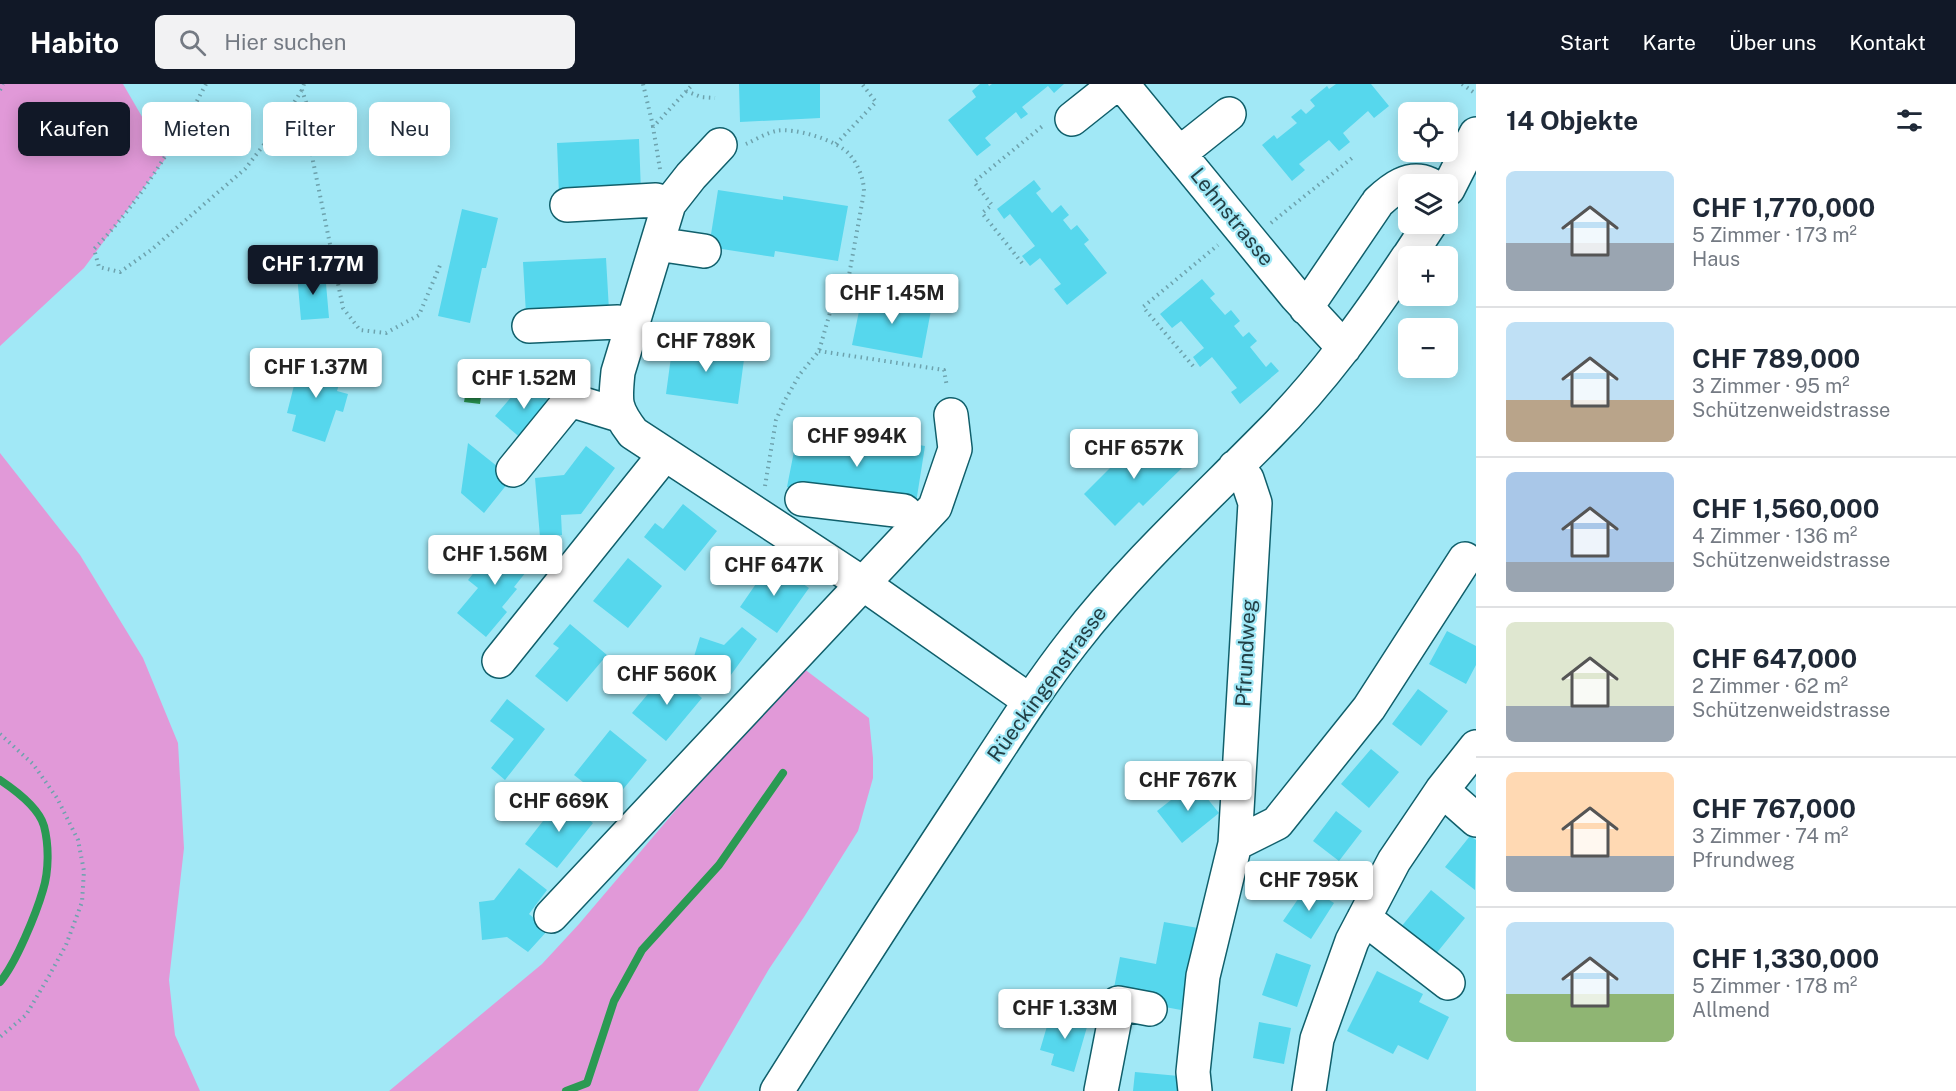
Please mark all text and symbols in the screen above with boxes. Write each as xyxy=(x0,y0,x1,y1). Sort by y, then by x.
search box xyxy=(155,15,575,69)
text: Habito xyxy=(30,26,119,59)
icon: search xyxy=(176,26,209,59)
text: Hier suchen xyxy=(224,29,346,55)
text: Start xyxy=(1560,30,1609,55)
text: Karte xyxy=(1642,30,1696,55)
text: Über uns xyxy=(1729,30,1816,55)
text: Kontakt xyxy=(1849,30,1926,55)
chip: Kaufen xyxy=(18,102,130,156)
chip: Mieten xyxy=(142,102,251,156)
chip: Filter xyxy=(263,102,357,156)
chip: Neu xyxy=(369,102,450,156)
map controls xyxy=(1398,102,1458,378)
button: locate xyxy=(1398,102,1458,162)
icon: filters xyxy=(1893,104,1926,137)
text: 14 Objekte xyxy=(1506,105,1638,136)
street label: Lehnstrasse xyxy=(1185,163,1279,271)
button: layers xyxy=(1398,174,1458,234)
text: CHF 1,770,000 xyxy=(1692,192,1875,223)
icon: home xyxy=(1554,195,1626,267)
text: 5 Zimmer · 173 m² xyxy=(1692,223,1857,247)
pin: CHF 1.77M xyxy=(244,245,382,296)
button: + xyxy=(1398,246,1458,306)
text: Haus xyxy=(1692,247,1740,271)
text: CHF 1.77M xyxy=(262,252,364,276)
pin: CHF 1.45M xyxy=(823,274,961,325)
text: CHF 1.45M xyxy=(839,281,945,305)
button: − xyxy=(1398,318,1458,378)
pin: CHF 789K xyxy=(644,322,768,373)
text: CHF 789K xyxy=(656,329,756,353)
text: CHF 789,000 xyxy=(1692,343,1860,374)
icon: home xyxy=(1554,346,1626,418)
pin: CHF 1.37M xyxy=(247,348,385,399)
text: CHF 1.37M xyxy=(264,355,368,379)
pin: CHF 1.52M xyxy=(455,359,593,410)
text: CHF 1.52M xyxy=(471,366,577,390)
text: 3 Zimmer · 95 m² xyxy=(1692,374,1850,398)
text: Schützenweidstrasse xyxy=(1692,398,1890,422)
pin: CHF 994K xyxy=(795,417,919,468)
text: CHF 994K xyxy=(807,424,907,448)
pin: CHF 657K xyxy=(1072,429,1196,480)
text: CHF 657K xyxy=(1084,436,1184,460)
text: CHF 1,560,000 xyxy=(1692,493,1880,524)
icon: home xyxy=(1554,496,1626,568)
text: 4 Zimmer · 136 m² xyxy=(1692,524,1857,548)
pin: CHF 1.56M xyxy=(426,535,564,586)
text: CHF 1.56M xyxy=(442,542,548,566)
pin: CHF 647K xyxy=(712,546,836,597)
text: Schützenweidstrasse xyxy=(1692,548,1890,572)
text: CHF 647K xyxy=(724,553,824,577)
street label: Pfrundweg xyxy=(1230,598,1261,708)
street label: Rüeckingenstrasse xyxy=(982,601,1111,766)
text: CHF 647,000 xyxy=(1692,643,1857,674)
icon: home xyxy=(1554,646,1626,718)
pin: CHF 560K xyxy=(605,655,729,706)
text: CHF 560K xyxy=(617,662,717,686)
text: 2 Zimmer · 62 m² xyxy=(1692,674,1848,698)
text: Schützenweidstrasse xyxy=(1692,698,1890,722)
pin: CHF 767K xyxy=(1126,761,1250,812)
text: CHF 767K xyxy=(1139,768,1237,792)
pin: CHF 669K xyxy=(497,782,621,833)
text: CHF 669K xyxy=(509,789,609,813)
text: CHF 767,000 xyxy=(1692,793,1856,824)
icon: home xyxy=(1554,796,1626,868)
text: 3 Zimmer · 74 m² xyxy=(1692,824,1848,848)
text: Pfrundweg xyxy=(1692,848,1795,872)
pin: CHF 795K xyxy=(1247,861,1371,912)
text: CHF 795K xyxy=(1259,868,1359,892)
text: CHF 1,330,000 xyxy=(1692,943,1879,974)
icon: home xyxy=(1554,946,1626,1018)
text: 5 Zimmer · 178 m² xyxy=(1692,974,1857,998)
pin: CHF 1.33M xyxy=(996,989,1134,1040)
text: CHF 1.33M xyxy=(1012,996,1118,1020)
text: Allmend xyxy=(1692,998,1770,1022)

